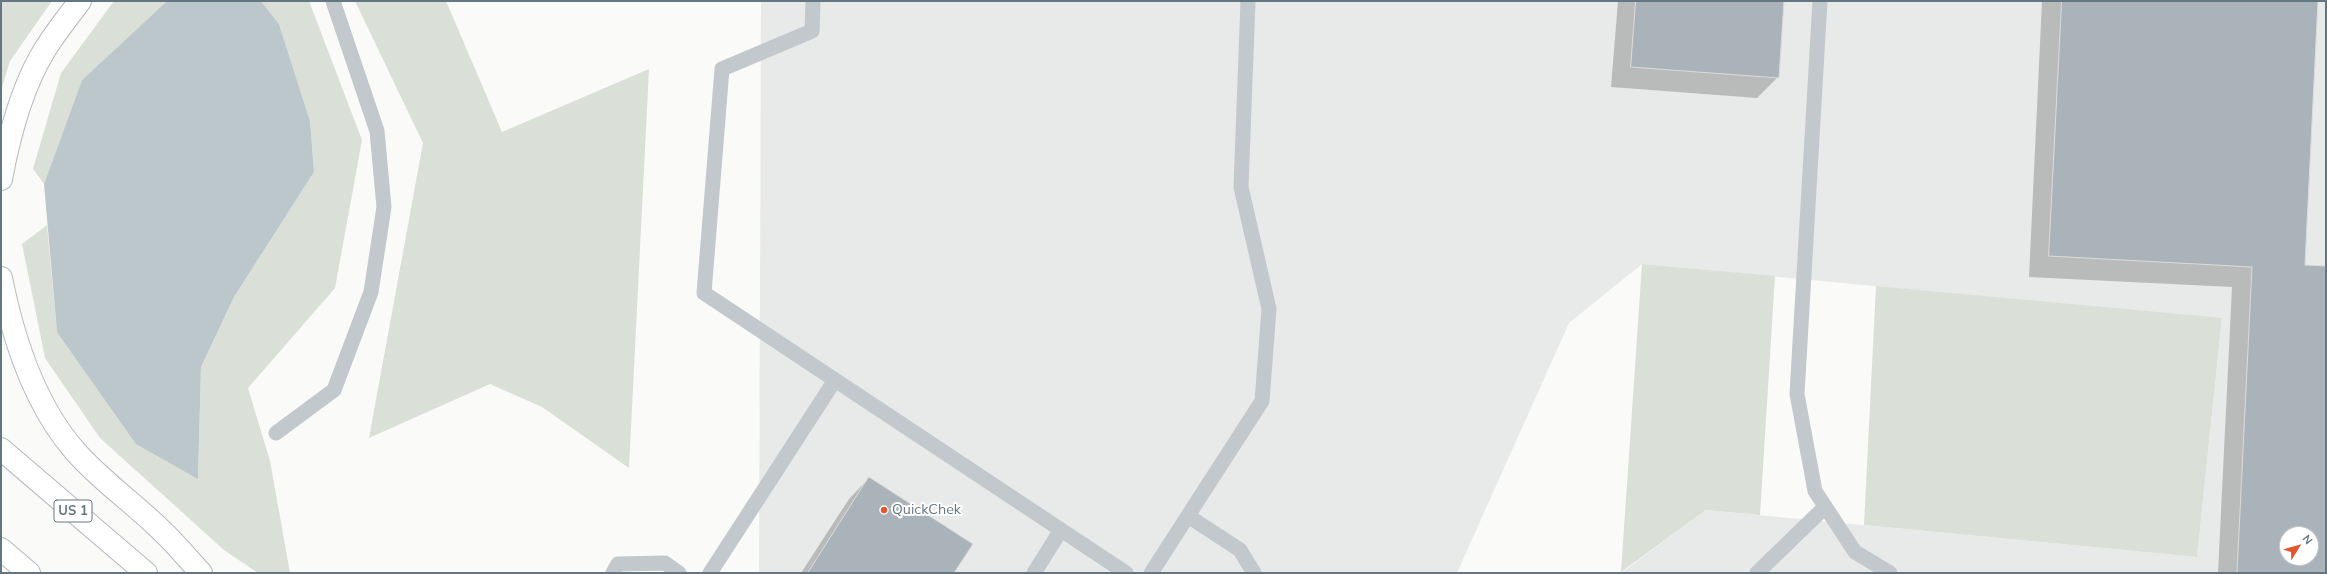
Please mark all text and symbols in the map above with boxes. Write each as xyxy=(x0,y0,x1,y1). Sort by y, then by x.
road number: US 1 xyxy=(54,500,92,522)
place label: QuickChek xyxy=(892,502,961,518)
marker: QuickChek xyxy=(879,505,889,515)
north arrow xyxy=(2279,526,2319,566)
text: N xyxy=(2300,532,2316,547)

